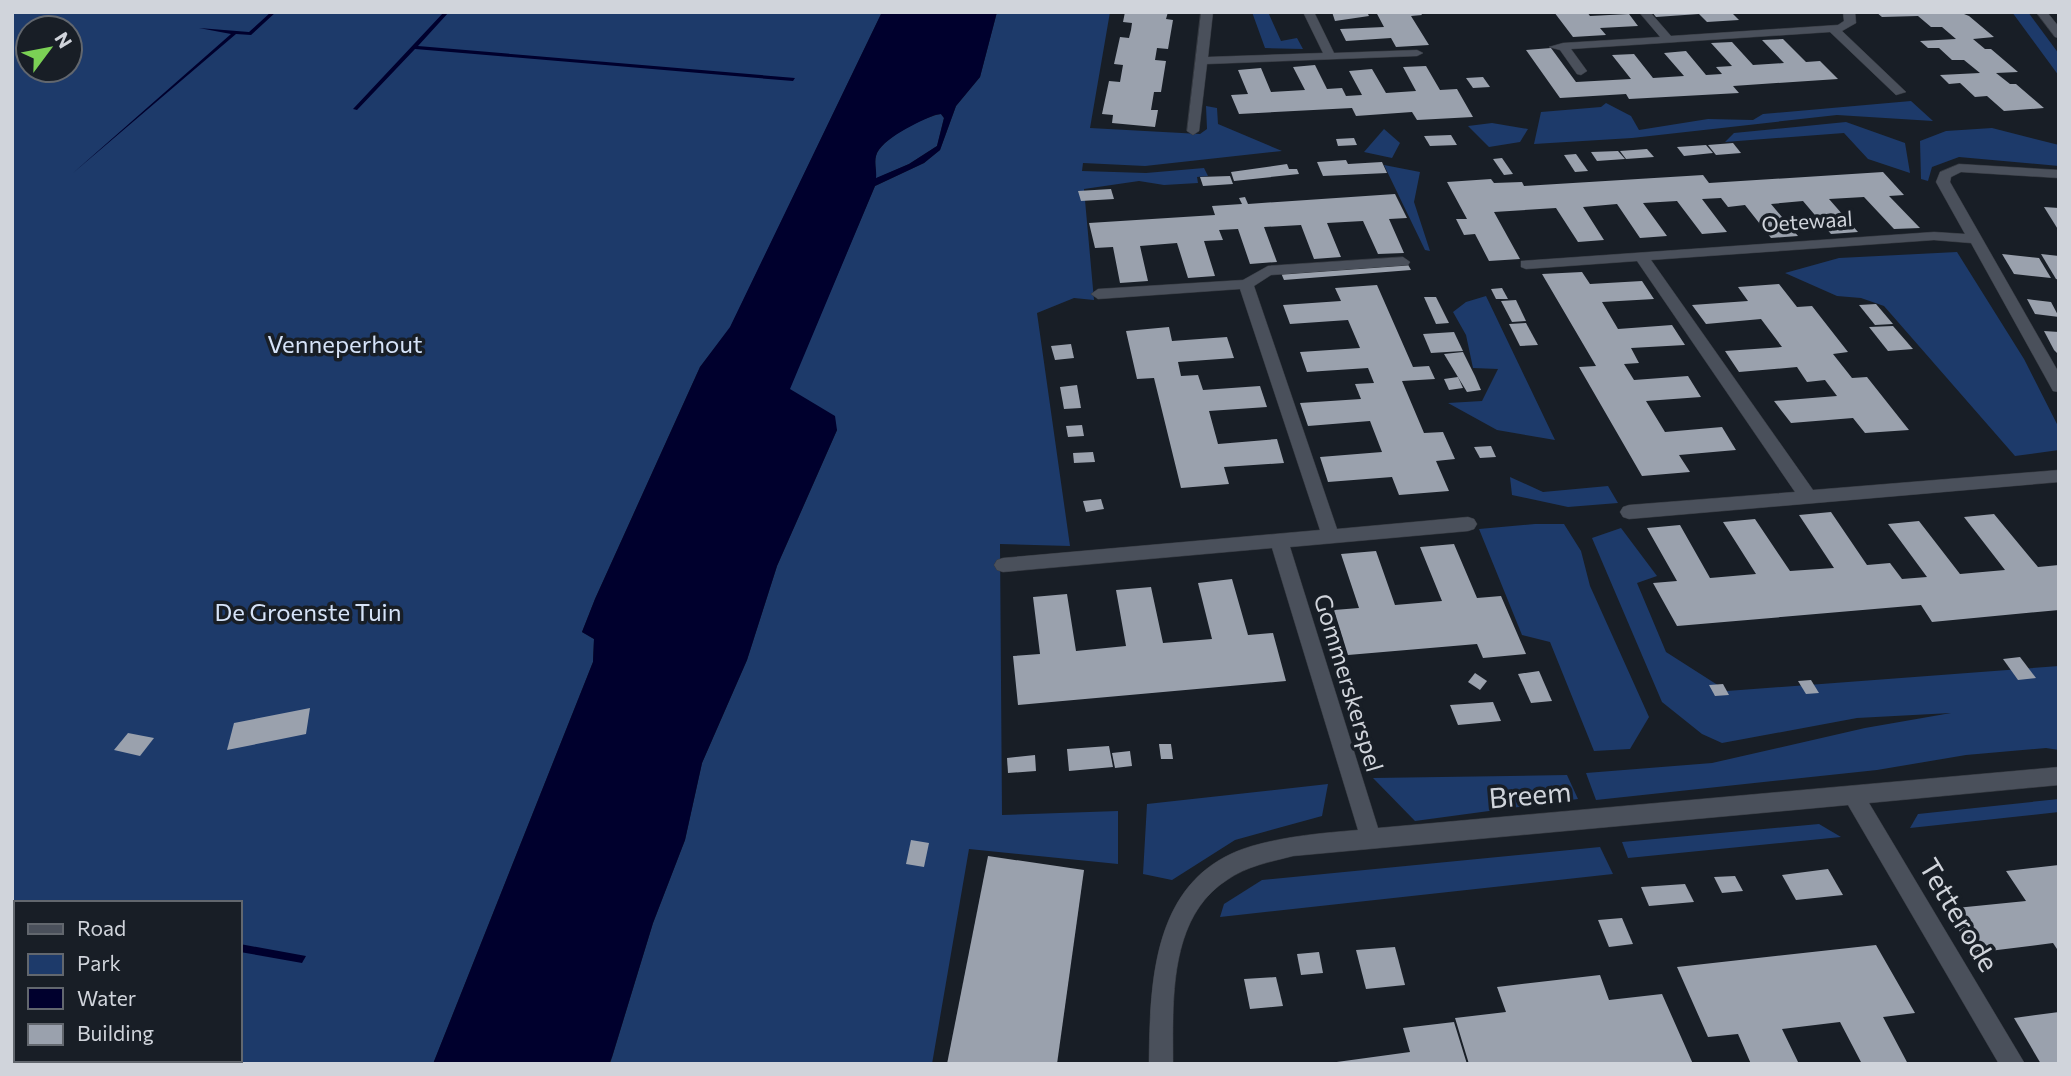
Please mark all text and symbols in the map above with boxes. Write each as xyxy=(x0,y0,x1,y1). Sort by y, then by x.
north arrow xyxy=(14,14,84,84)
text: N xyxy=(50,28,77,52)
street label: Oetewaal xyxy=(1761,205,1853,236)
park label: Venneperhout xyxy=(267,329,423,358)
street label: Gommerskerspel xyxy=(1309,590,1390,775)
park label: De Groenste Tuin xyxy=(215,597,401,626)
street label: Breem xyxy=(1487,773,1573,815)
street label: Tetterode xyxy=(1913,852,2007,977)
legend xyxy=(14,901,242,1062)
text: Road xyxy=(77,915,126,940)
text: Park xyxy=(77,950,121,975)
text: Water xyxy=(77,985,136,1010)
text: Building xyxy=(77,1020,154,1045)

